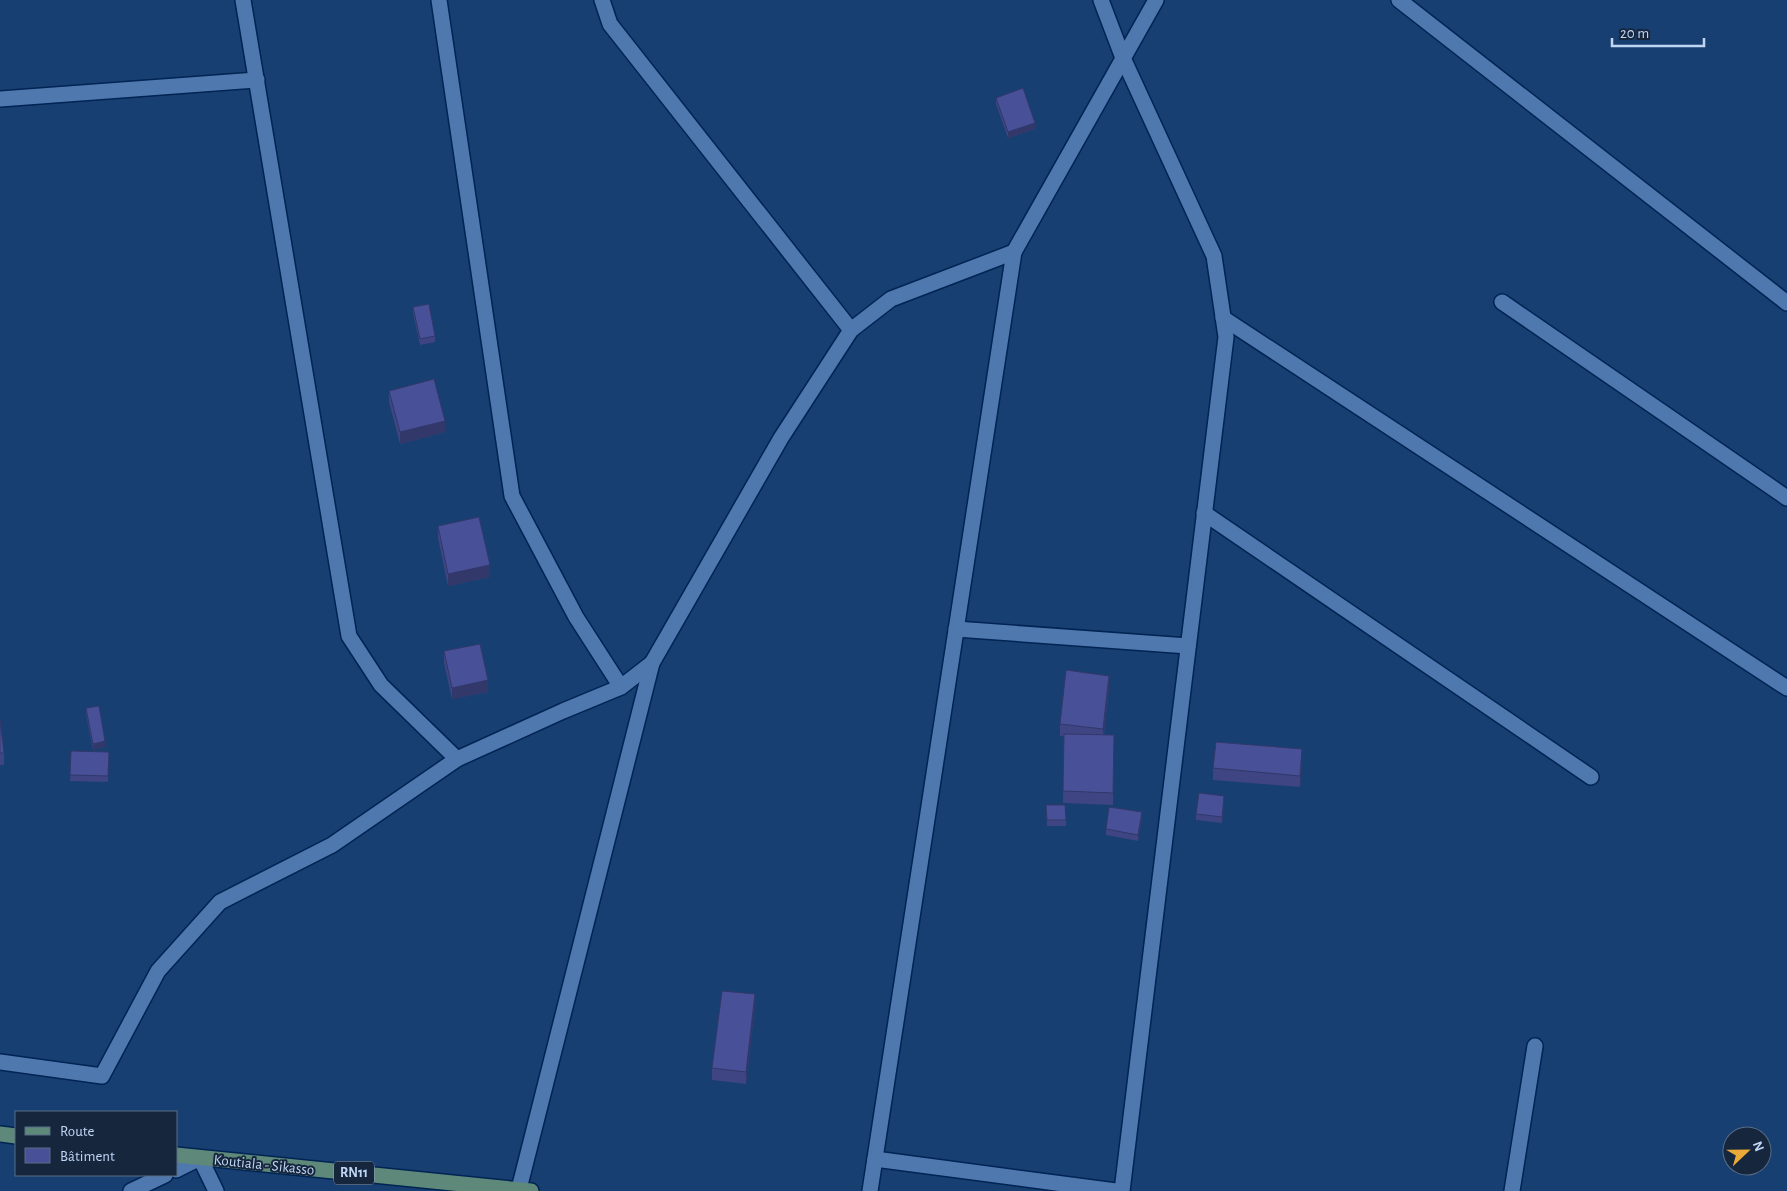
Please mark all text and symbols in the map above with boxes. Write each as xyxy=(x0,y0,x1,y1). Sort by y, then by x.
scale bar xyxy=(1612,15,1704,47)
text: 20 m xyxy=(1620,26,1649,41)
legend xyxy=(15,1111,178,1176)
text: Route xyxy=(60,1124,94,1139)
north arrow xyxy=(1722,1126,1772,1176)
text: N xyxy=(1750,1139,1766,1154)
text: Bâtiment xyxy=(60,1149,115,1164)
street label: Koutiala - Sikasso xyxy=(213,1152,315,1178)
road number: RN11 xyxy=(334,1162,374,1184)

